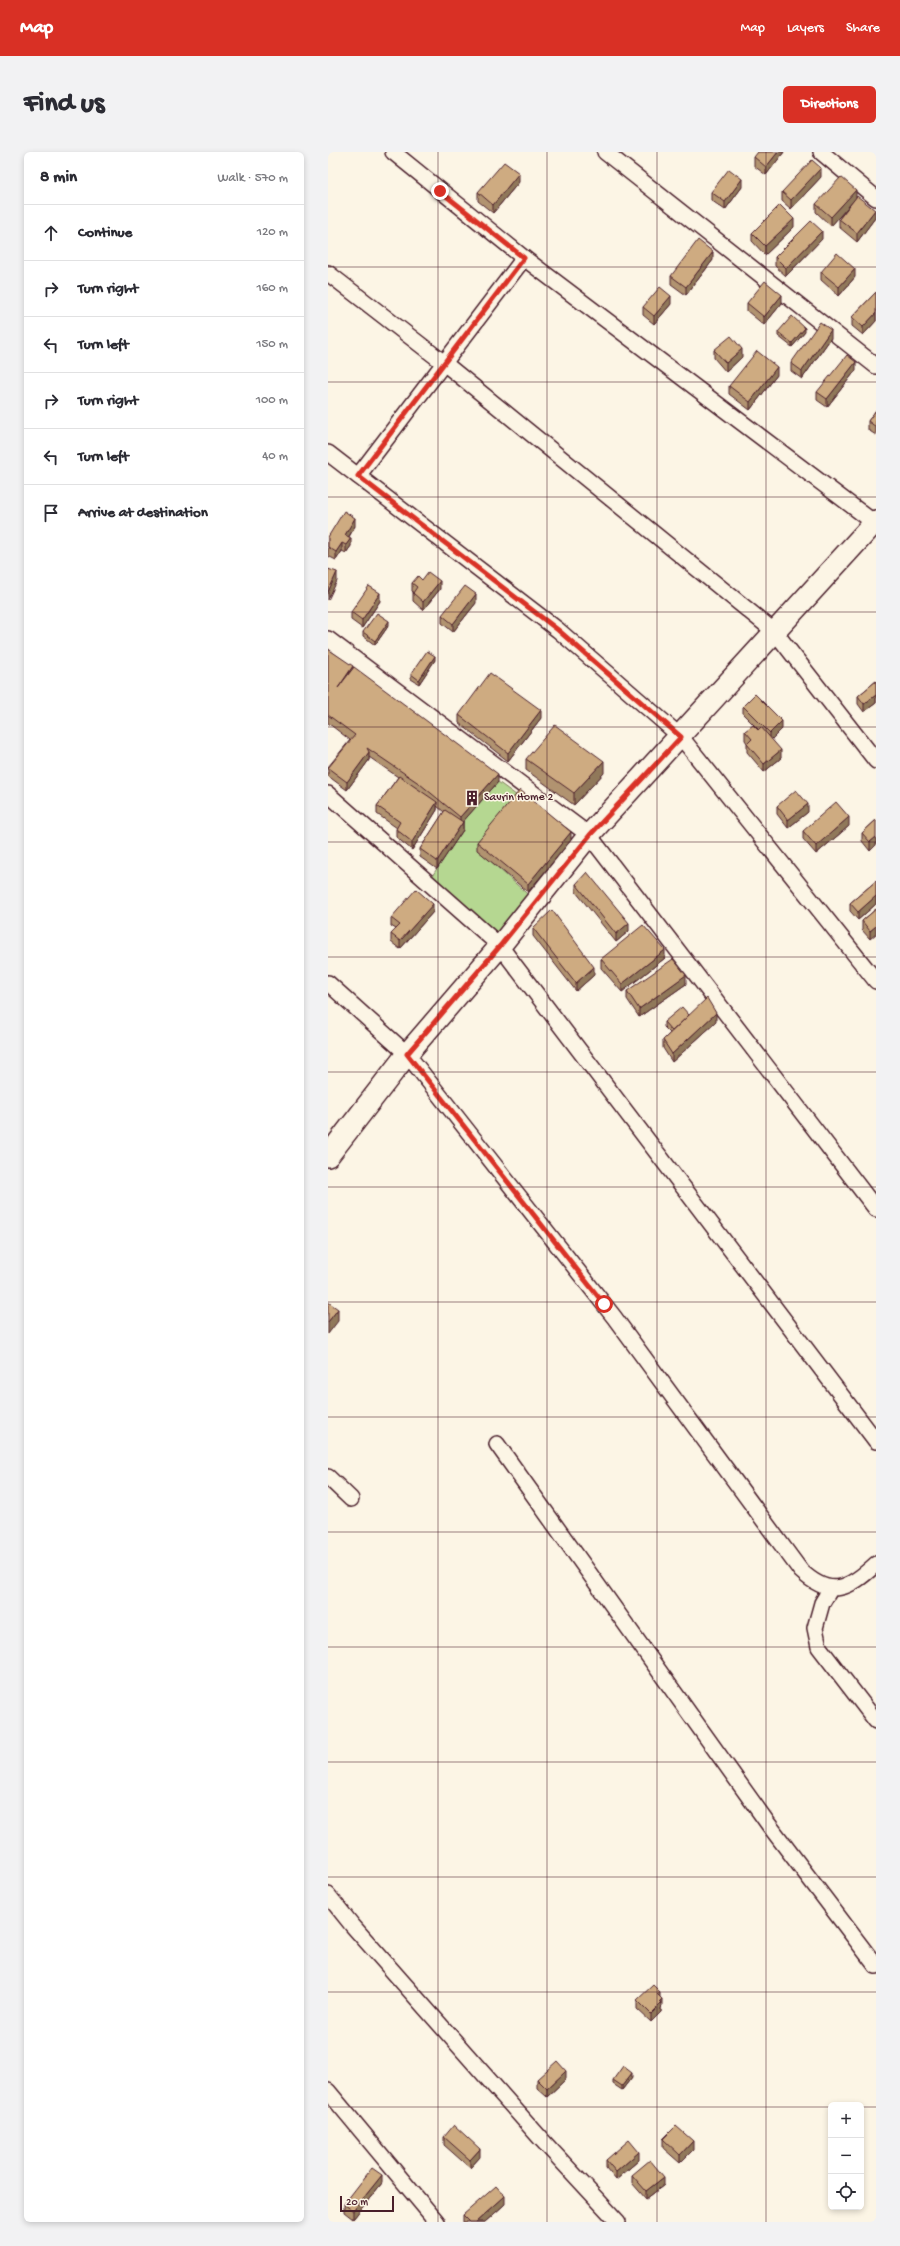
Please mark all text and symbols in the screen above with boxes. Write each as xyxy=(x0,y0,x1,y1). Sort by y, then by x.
text: Map xyxy=(20,17,53,40)
text: Map xyxy=(741,20,765,37)
text: Layers xyxy=(787,20,824,37)
text: Share xyxy=(846,20,880,37)
button: Directions xyxy=(783,86,876,123)
text: Find us xyxy=(24,88,104,121)
text: 8 min xyxy=(40,168,77,188)
text: Walk · 570 m xyxy=(218,171,288,186)
route end xyxy=(431,182,449,200)
icon: ahead xyxy=(40,222,62,244)
text: Continue xyxy=(78,224,132,242)
text: 120 m xyxy=(257,225,288,240)
icon: right xyxy=(40,278,62,300)
text: Turn right xyxy=(78,280,138,298)
text: 160 m xyxy=(256,281,288,296)
icon: left xyxy=(40,334,62,356)
text: Turn left xyxy=(78,336,129,354)
text: 150 m xyxy=(256,337,288,352)
icon: right xyxy=(40,390,62,412)
text: Turn right xyxy=(78,392,138,410)
text: 100 m xyxy=(256,393,288,408)
icon: left xyxy=(40,446,62,468)
text: Turn left xyxy=(78,448,129,466)
text: 40 m xyxy=(262,449,288,464)
icon: arrive xyxy=(40,502,62,524)
text: Arrive at destination xyxy=(78,504,208,522)
building icon: Savrin Home 2 xyxy=(463,789,481,807)
place label: Savrin Home 2 xyxy=(484,791,554,805)
route start xyxy=(595,1295,613,1313)
map controls xyxy=(828,2102,864,2210)
button: + xyxy=(828,2102,864,2138)
button: − xyxy=(828,2138,864,2174)
button: locate xyxy=(828,2174,864,2210)
scale bar xyxy=(340,2194,394,2213)
text: 20 m xyxy=(346,2197,368,2209)

